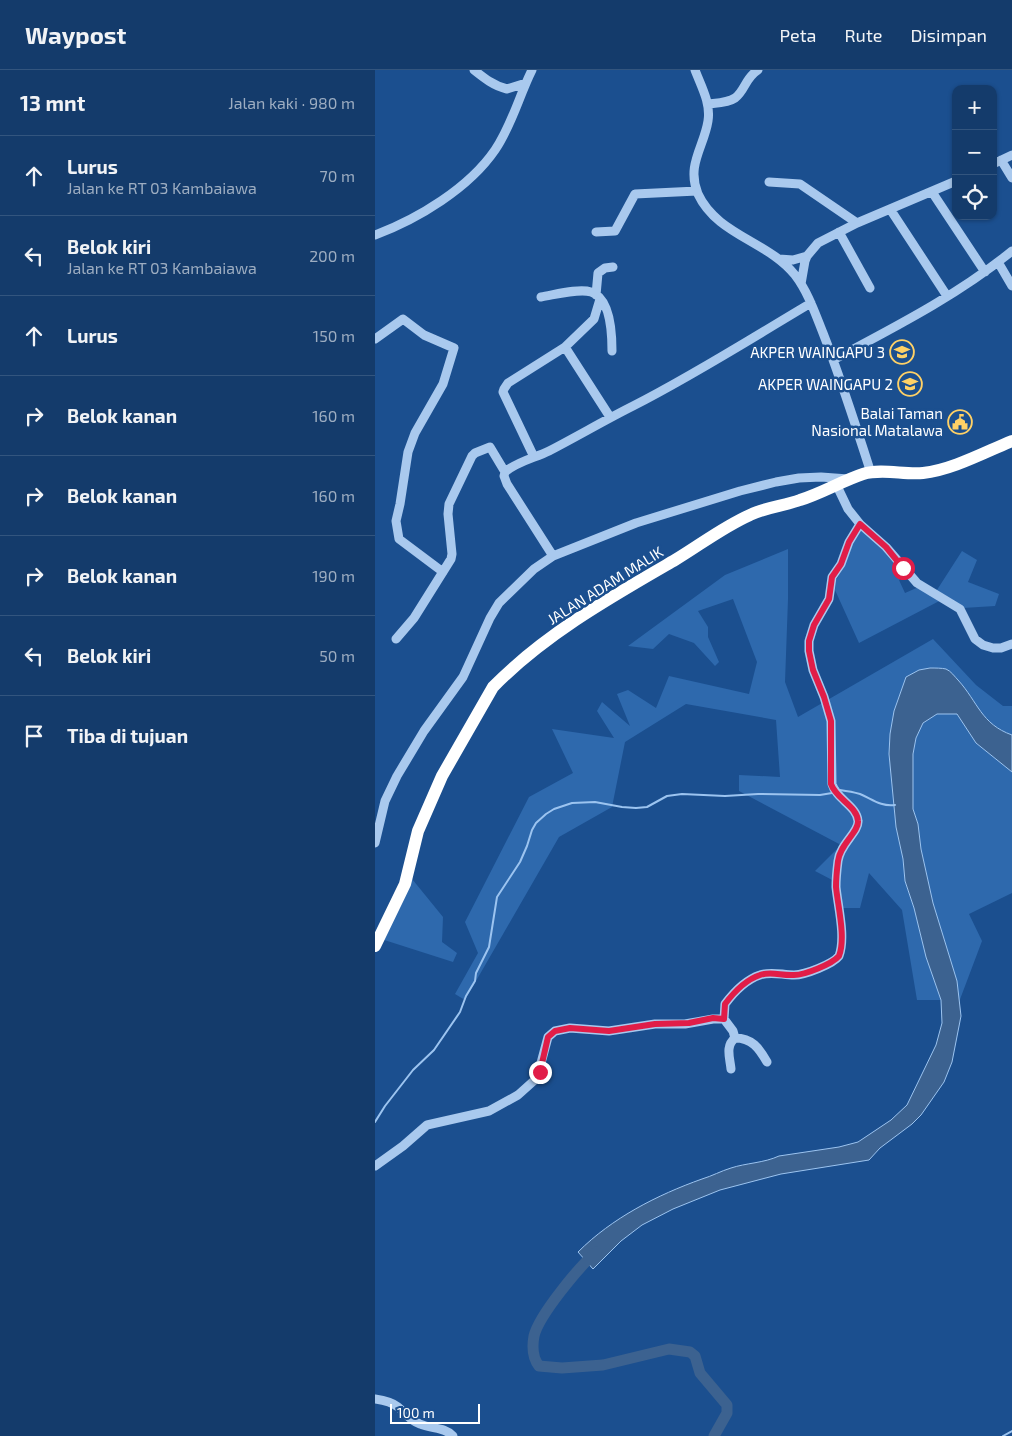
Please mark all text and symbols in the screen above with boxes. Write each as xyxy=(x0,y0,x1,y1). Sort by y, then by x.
text: Waypost xyxy=(25,20,126,49)
text: Peta xyxy=(780,24,817,46)
text: Rute xyxy=(845,24,882,46)
text: Disimpan xyxy=(910,24,987,46)
map controls xyxy=(952,85,997,220)
button: + xyxy=(952,85,997,130)
text: 13 mnt xyxy=(20,90,85,115)
text: Jalan kaki · 980 m xyxy=(228,93,355,112)
button: − xyxy=(952,130,997,175)
text: Lurus xyxy=(67,155,118,178)
icon: ahead xyxy=(20,162,48,190)
text: 70 m xyxy=(320,166,355,185)
button: locate xyxy=(952,175,997,220)
text: Jalan ke RT 03 Kambaiawa xyxy=(67,178,257,197)
text: Belok kiri xyxy=(67,235,151,258)
icon: left xyxy=(20,242,48,270)
text: 200 m xyxy=(309,246,355,265)
text: Jalan ke RT 03 Kambaiawa xyxy=(67,258,257,277)
icon: ahead xyxy=(20,322,48,350)
text: Lurus xyxy=(67,324,118,347)
text: 150 m xyxy=(313,326,355,345)
school or university icon: AKPER WAINGAPU 3 xyxy=(889,339,915,365)
place label: AKPER WAINGAPU 3 xyxy=(750,343,885,361)
school or university icon: AKPER WAINGAPU 2 xyxy=(897,371,923,397)
place label: AKPER WAINGAPU 2 xyxy=(758,375,893,393)
icon: right xyxy=(20,402,48,430)
text: Belok kanan xyxy=(67,404,177,427)
place label: Balai Taman Nasional Matalawa xyxy=(811,404,943,439)
text: 160 m xyxy=(312,406,355,425)
public building icon: Balai Taman Nasional Matalawa xyxy=(947,409,973,435)
icon: right xyxy=(20,482,48,510)
text: Belok kanan xyxy=(67,484,177,507)
text: 160 m xyxy=(312,486,355,505)
street label: JALAN ADAM MALIK xyxy=(544,542,666,628)
route start xyxy=(892,557,915,580)
icon: right xyxy=(20,562,48,590)
text: Belok kanan xyxy=(67,564,177,587)
text: 190 m xyxy=(312,566,355,585)
icon: left xyxy=(20,642,48,670)
text: Belok kiri xyxy=(67,644,151,667)
text: 50 m xyxy=(319,646,355,665)
icon: arrive xyxy=(20,722,48,750)
text: Tiba di tujuan xyxy=(67,724,188,747)
route end xyxy=(529,1061,552,1084)
scale bar xyxy=(390,1401,480,1424)
text: 100 m xyxy=(397,1404,435,1421)

